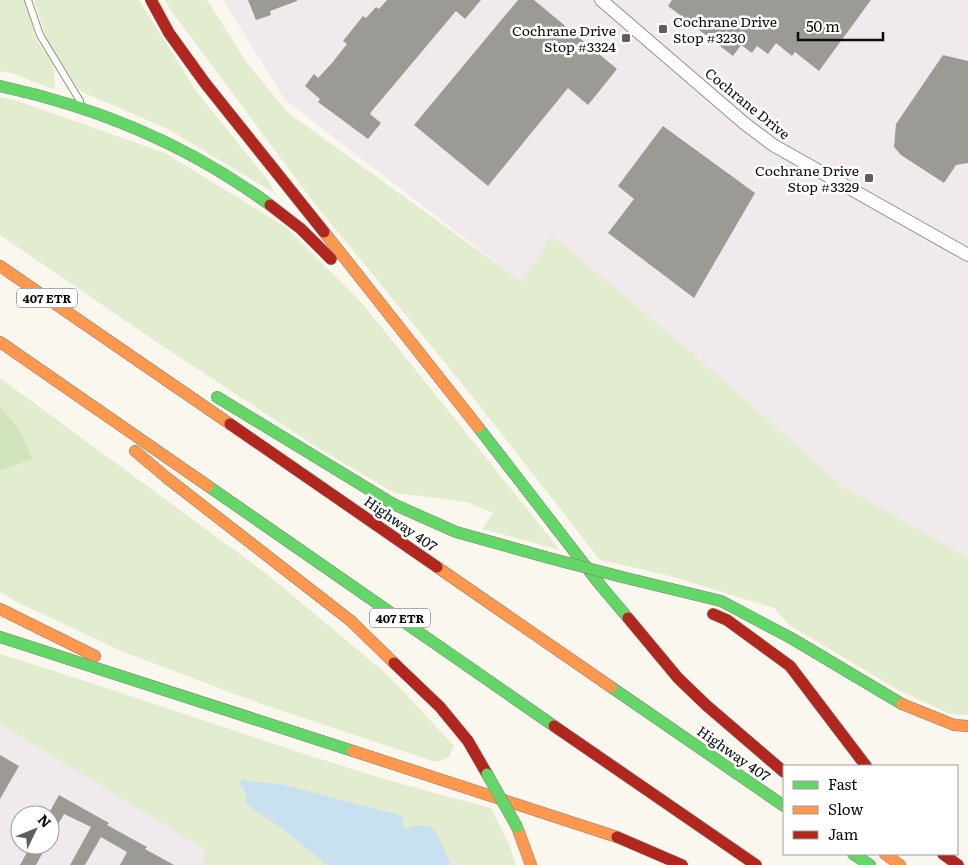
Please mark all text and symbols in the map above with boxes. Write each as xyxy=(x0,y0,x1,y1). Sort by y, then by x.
scale bar xyxy=(798,10,883,42)
place label: Cochrane Drive Stop #3230 xyxy=(673,11,777,47)
text: 50 m xyxy=(806,14,840,37)
place label: Cochrane Drive Stop #3324 xyxy=(512,20,616,56)
marker: Cochrane Drive Stop #3230 xyxy=(657,23,669,35)
marker: Cochrane Drive Stop #3324 xyxy=(620,32,632,44)
street label: Cochrane Drive xyxy=(701,62,795,144)
place label: Cochrane Drive Stop #3329 xyxy=(755,160,859,196)
marker: Cochrane Drive Stop #3329 xyxy=(863,172,875,184)
road number: 407 ETR xyxy=(17,288,77,308)
street label: Highway 407 xyxy=(360,490,442,556)
road number: 407 ETR xyxy=(370,608,430,628)
street label: Highway 407 xyxy=(693,720,775,786)
legend xyxy=(783,765,958,855)
text: Fast xyxy=(828,772,857,795)
text: Slow xyxy=(828,797,863,820)
north arrow xyxy=(10,805,60,855)
text: N xyxy=(34,809,57,832)
text: Jam xyxy=(828,822,859,845)

